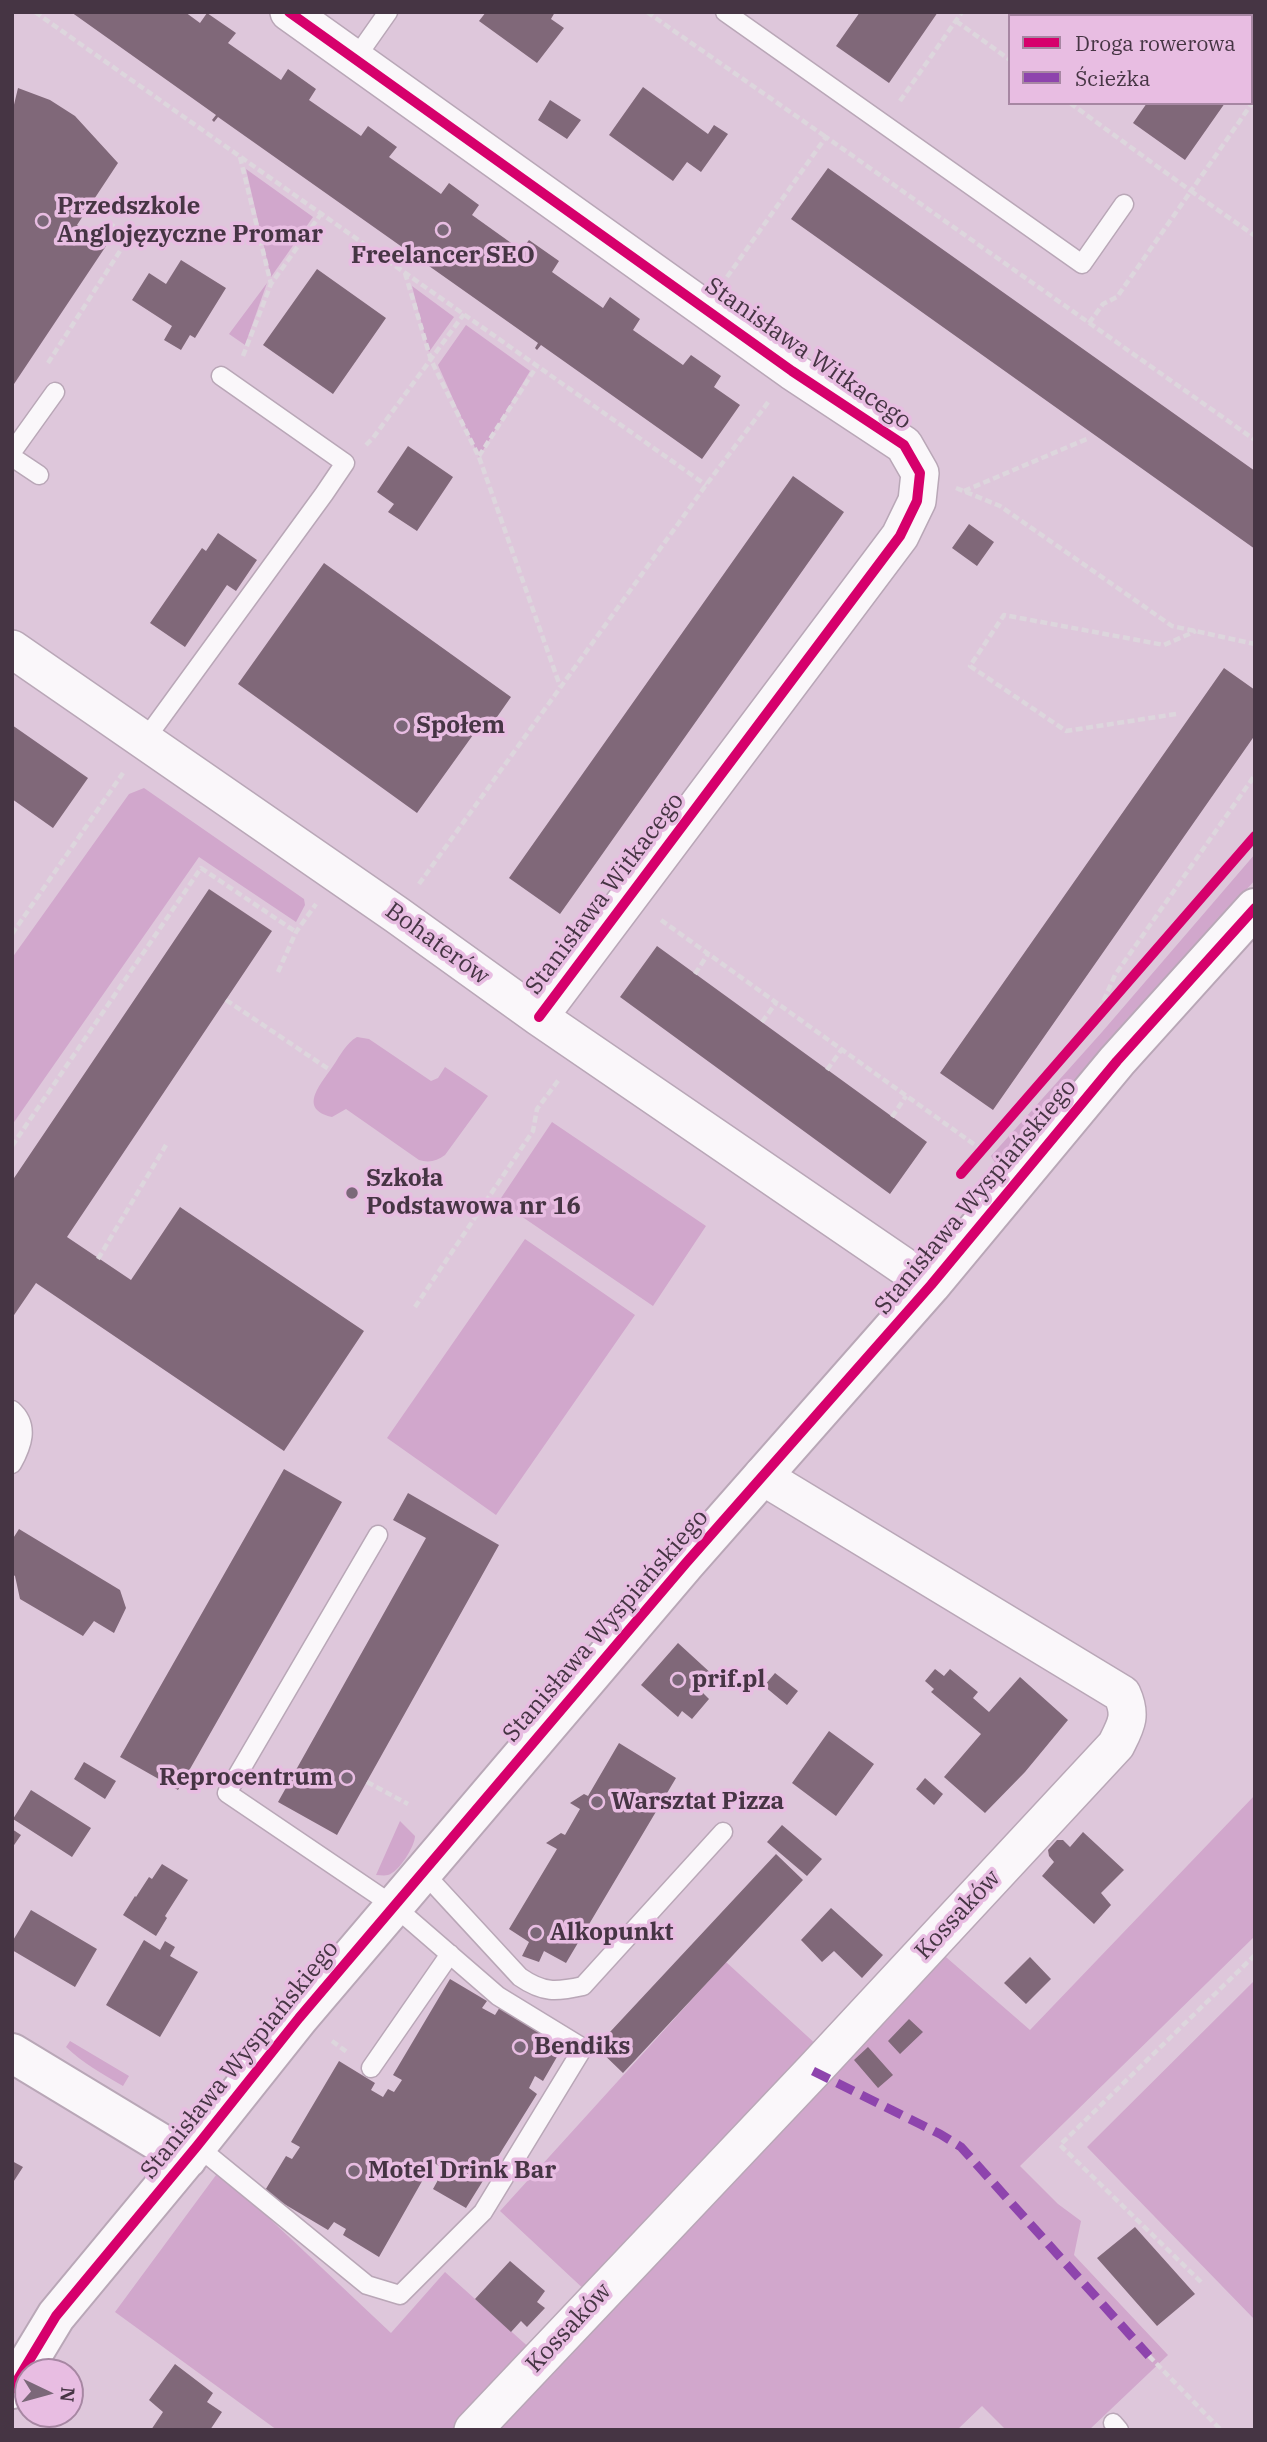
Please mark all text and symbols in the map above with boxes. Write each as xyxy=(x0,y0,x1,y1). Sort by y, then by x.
legend xyxy=(1008,14,1253,105)
text: Droga rowerowa xyxy=(1075,29,1236,57)
text: Ścieżka xyxy=(1075,64,1150,92)
place label: Przedszkole Anglojęzyczne Promar xyxy=(57,193,323,249)
marker: Przedszkole Anglojęzyczne Promar xyxy=(35,213,51,229)
marker: Freelancer SEO xyxy=(435,222,451,238)
place label: Freelancer SEO xyxy=(351,242,535,270)
street label: Stanisława Witkacego xyxy=(699,272,917,436)
place label: Społem xyxy=(416,712,505,740)
marker: Społem xyxy=(394,718,410,734)
street label: Stanisława Witkacego xyxy=(520,787,690,1001)
street label: Bohaterów xyxy=(379,897,495,991)
street label: Stanisława Wyspiańskiego xyxy=(869,1073,1083,1321)
place label: Szkoła Podstawowa nr 16 xyxy=(366,1165,581,1221)
marker: Szkoła Podstawowa nr 16 xyxy=(344,1185,360,1201)
street label: Stanisława Wyspiańskiego xyxy=(497,1504,715,1748)
place label: prif.pl xyxy=(692,1666,765,1694)
marker: prif.pl xyxy=(670,1672,686,1688)
place label: Reprocentrum xyxy=(159,1764,333,1792)
marker: Reprocentrum xyxy=(339,1770,355,1786)
place label: Warsztat Pizza xyxy=(611,1788,784,1816)
marker: Warsztat Pizza xyxy=(589,1794,605,1810)
street label: Kossaków xyxy=(909,1864,1007,1966)
place label: Alkopunkt xyxy=(550,1919,673,1947)
marker: Alkopunkt xyxy=(528,1925,544,1941)
street label: Stanisława Wyspiańskiego xyxy=(135,1935,345,2185)
place label: Bendiks xyxy=(534,2033,630,2061)
marker: Bendiks xyxy=(512,2039,528,2055)
place label: Motel Drink Bar xyxy=(368,2157,556,2185)
marker: Motel Drink Bar xyxy=(346,2163,362,2179)
street label: Kossaków xyxy=(520,2277,618,2379)
north arrow xyxy=(14,2358,84,2428)
text: N xyxy=(55,2386,81,2403)

